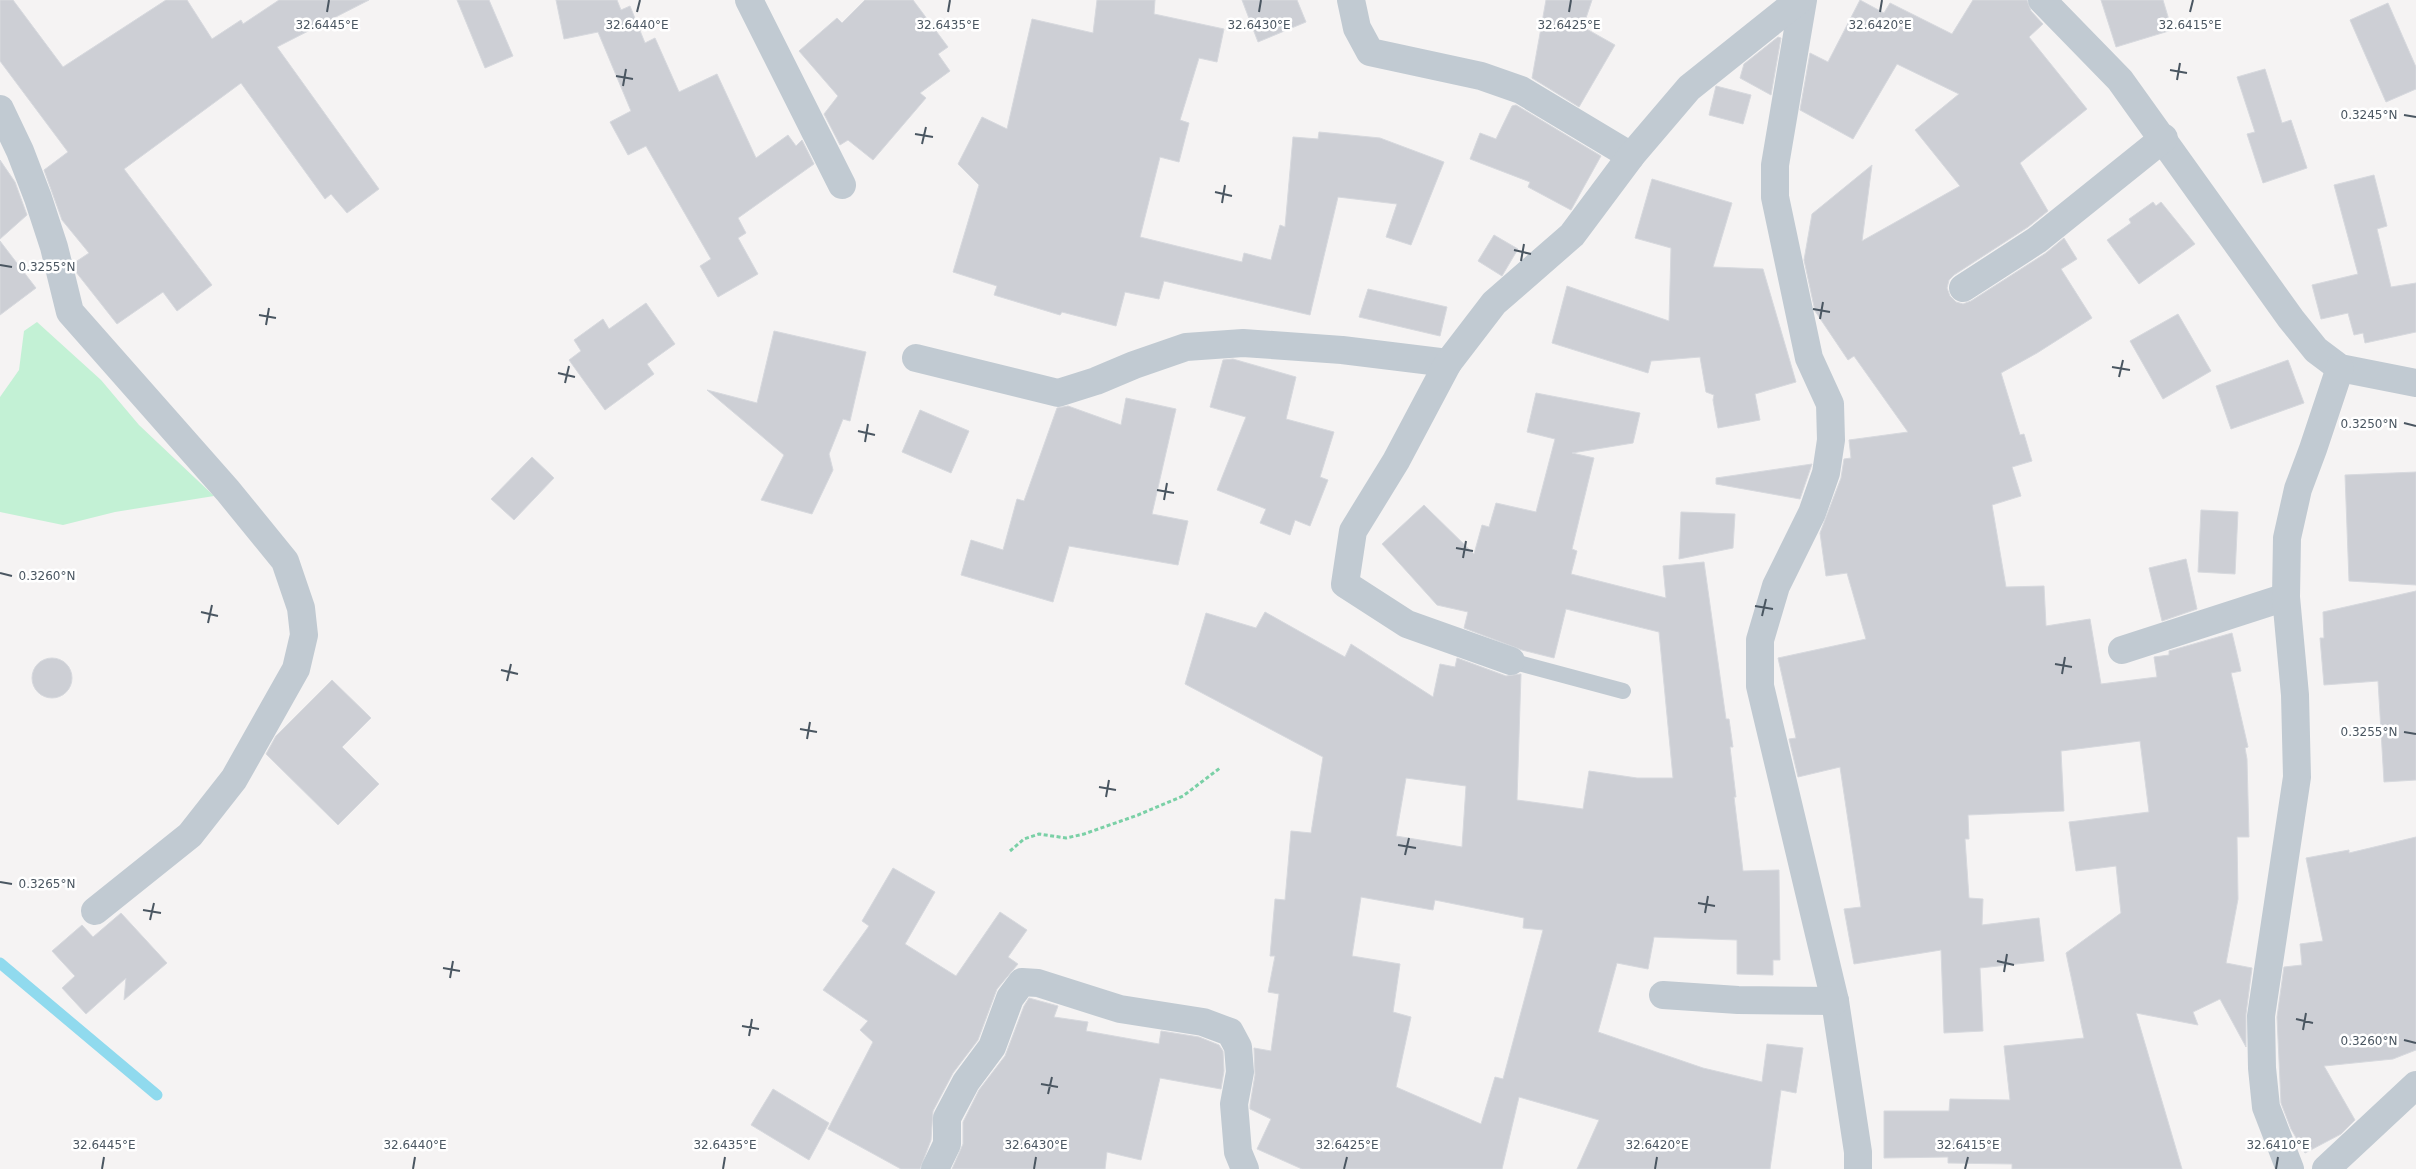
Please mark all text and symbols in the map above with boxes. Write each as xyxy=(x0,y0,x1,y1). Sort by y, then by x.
text: 32.6445°E xyxy=(295,18,359,32)
text: 32.6440°E xyxy=(605,18,669,32)
text: 32.6435°E xyxy=(916,18,980,32)
text: 32.6430°E xyxy=(1227,18,1291,32)
text: 32.6425°E xyxy=(1537,18,1601,32)
text: 32.6420°E xyxy=(1848,18,1912,32)
text: 32.6415°E xyxy=(2158,18,2222,32)
text: 0.3245°N xyxy=(2341,108,2397,122)
text: 0.3255°N xyxy=(19,260,75,274)
text: 0.3250°N xyxy=(2341,417,2397,431)
text: 0.3260°N xyxy=(19,569,75,583)
text: 0.3255°N xyxy=(2341,725,2397,739)
text: 0.3265°N xyxy=(19,877,75,891)
text: 0.3260°N xyxy=(2341,1034,2397,1048)
text: 32.6445°E xyxy=(72,1138,136,1152)
text: 32.6440°E xyxy=(383,1138,447,1152)
text: 32.6435°E xyxy=(693,1138,757,1152)
text: 32.6430°E xyxy=(1004,1138,1068,1152)
text: 32.6425°E xyxy=(1315,1138,1379,1152)
text: 32.6420°E xyxy=(1625,1138,1689,1152)
text: 32.6415°E xyxy=(1936,1138,2000,1152)
text: 32.6410°E xyxy=(2246,1138,2310,1152)

